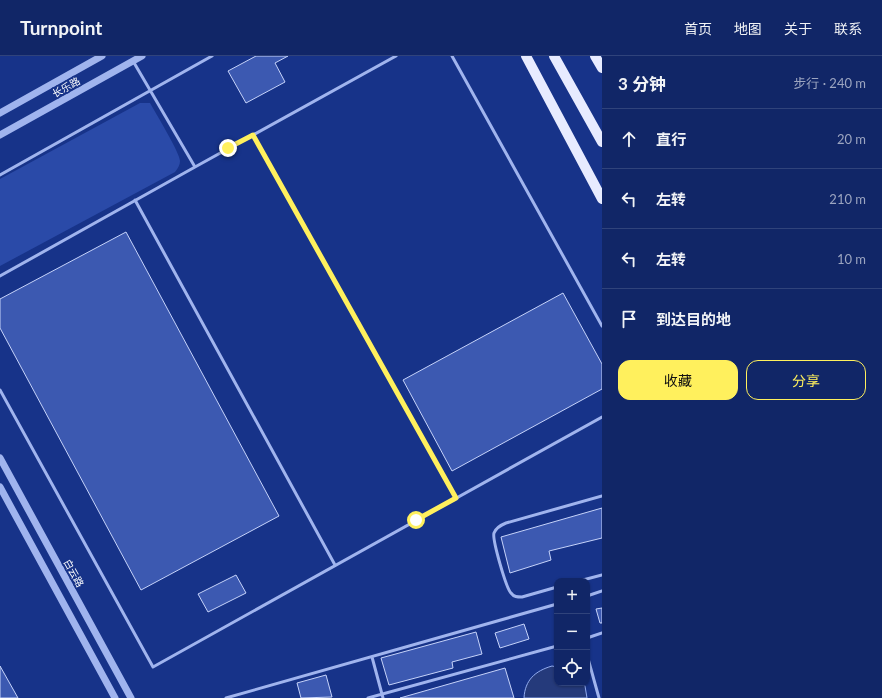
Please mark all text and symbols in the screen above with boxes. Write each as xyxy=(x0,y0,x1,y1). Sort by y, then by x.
text: Turnpoint xyxy=(20,16,102,39)
text: 首页 xyxy=(684,20,712,37)
text: 地图 xyxy=(734,20,762,37)
text: 关于 xyxy=(784,20,812,37)
text: 联系 xyxy=(834,20,862,37)
text: 3 分钟 xyxy=(618,73,666,94)
street label: 长乐路 xyxy=(50,74,82,100)
text: 步行 · 240 m xyxy=(793,75,866,91)
icon: ahead xyxy=(618,128,640,150)
text: 直行 xyxy=(656,130,686,148)
text: 20 m xyxy=(837,131,866,147)
route end xyxy=(219,139,237,157)
icon: left xyxy=(618,188,640,210)
text: 左转 xyxy=(656,190,686,208)
text: 210 m xyxy=(829,191,866,207)
icon: left xyxy=(618,248,640,270)
text: 左转 xyxy=(656,250,686,268)
text: 10 m xyxy=(837,251,866,267)
icon: arrive xyxy=(618,308,640,330)
text: 到达目的地 xyxy=(656,310,731,328)
button: 收藏 xyxy=(618,360,738,400)
button: 分享 xyxy=(746,360,866,400)
route start xyxy=(407,511,425,529)
street label: 白云路 xyxy=(61,557,87,589)
map controls xyxy=(554,578,590,686)
button: + xyxy=(554,578,590,614)
button: − xyxy=(554,614,590,650)
button: locate xyxy=(554,650,590,686)

